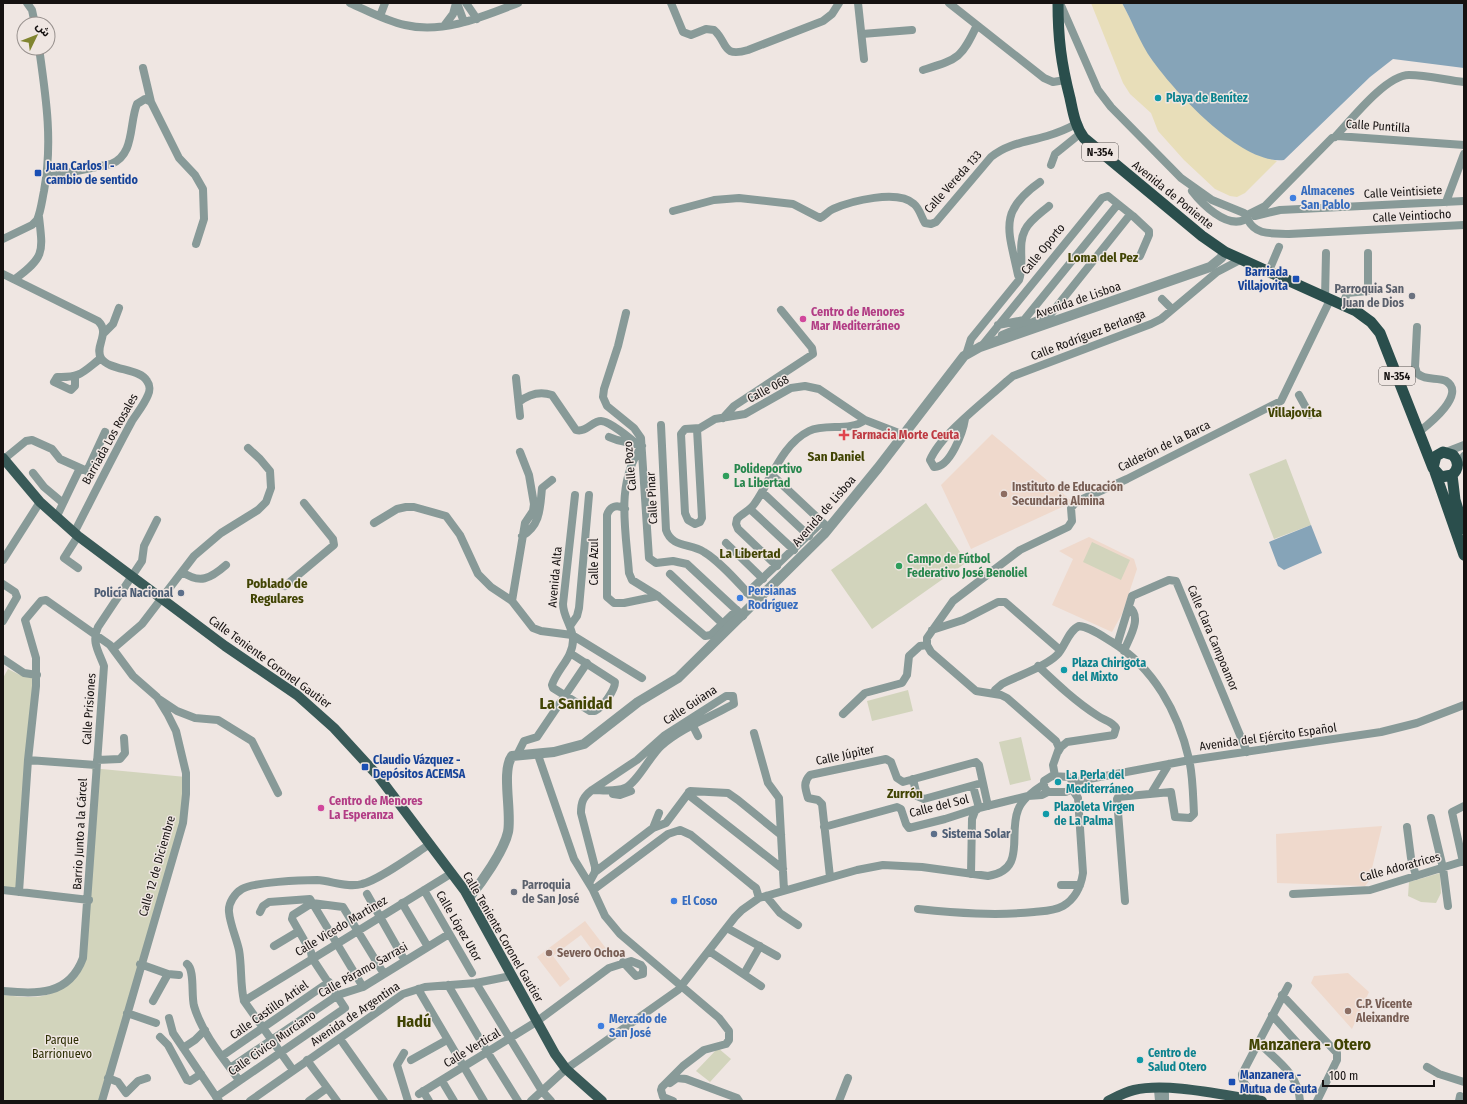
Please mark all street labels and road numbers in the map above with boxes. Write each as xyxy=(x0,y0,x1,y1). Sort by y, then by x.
street label: Calle Puntilla xyxy=(1345,117,1411,135)
road number: N-354 xyxy=(1082,143,1118,161)
street label: Calle Vereda 133 xyxy=(921,148,985,216)
street label: Avenida de Poniente xyxy=(1129,158,1217,232)
street label: Calle Veintisiete xyxy=(1363,183,1443,201)
street label: Calle Veintiocho xyxy=(1372,207,1452,225)
street label: Calle Oporto xyxy=(1018,221,1068,277)
street label: Avenida de Lisboa xyxy=(1034,279,1123,321)
street label: Calle Rodríguez Berlanga xyxy=(1029,307,1147,363)
road number: N-354 xyxy=(1379,367,1415,385)
street label: Calle 068 xyxy=(745,372,791,406)
street label: Barriada Los Rosales xyxy=(79,391,141,487)
street label: Calderón de la Barca xyxy=(1116,418,1212,474)
street label: Calle Pozo xyxy=(621,441,639,491)
street label: Calle Pinar xyxy=(644,471,660,525)
street label: Avenida de Lisboa xyxy=(789,473,859,549)
street label: Calle Azul xyxy=(587,538,601,586)
street label: Avenida Alta xyxy=(545,546,565,608)
street label: Calle Clara Campoamor xyxy=(1184,583,1242,694)
street label: Calle Teniente Coronel Gautier xyxy=(206,613,335,712)
street label: Calle Prisiones xyxy=(80,673,98,745)
street label: Calle Guiana xyxy=(661,682,719,727)
street label: Avenida del Ejército Español xyxy=(1198,720,1338,754)
street label: Calle Júpiter xyxy=(814,742,876,768)
street label: Barrio Junto a la Cárcel xyxy=(70,778,90,890)
street label: Calle del Sol xyxy=(908,792,970,820)
street label: Calle 12 de Diciembre xyxy=(136,814,178,918)
street label: Calle Adoratrices xyxy=(1358,850,1442,884)
street label: Calle Teniente Coronel Gautier xyxy=(460,869,547,1005)
street label: Calle López Utor xyxy=(433,888,485,965)
street label: Calle Vicedo Martinez xyxy=(293,893,390,959)
street label: Calle Páramo Sarrasi xyxy=(316,940,410,1000)
street label: Calle Castillo Artiel xyxy=(227,978,311,1042)
street label: Avenida de Argentina xyxy=(308,979,402,1049)
street label: Calle Civico Murciano xyxy=(226,1008,318,1078)
street label: Calle Vertical xyxy=(441,1026,503,1070)

